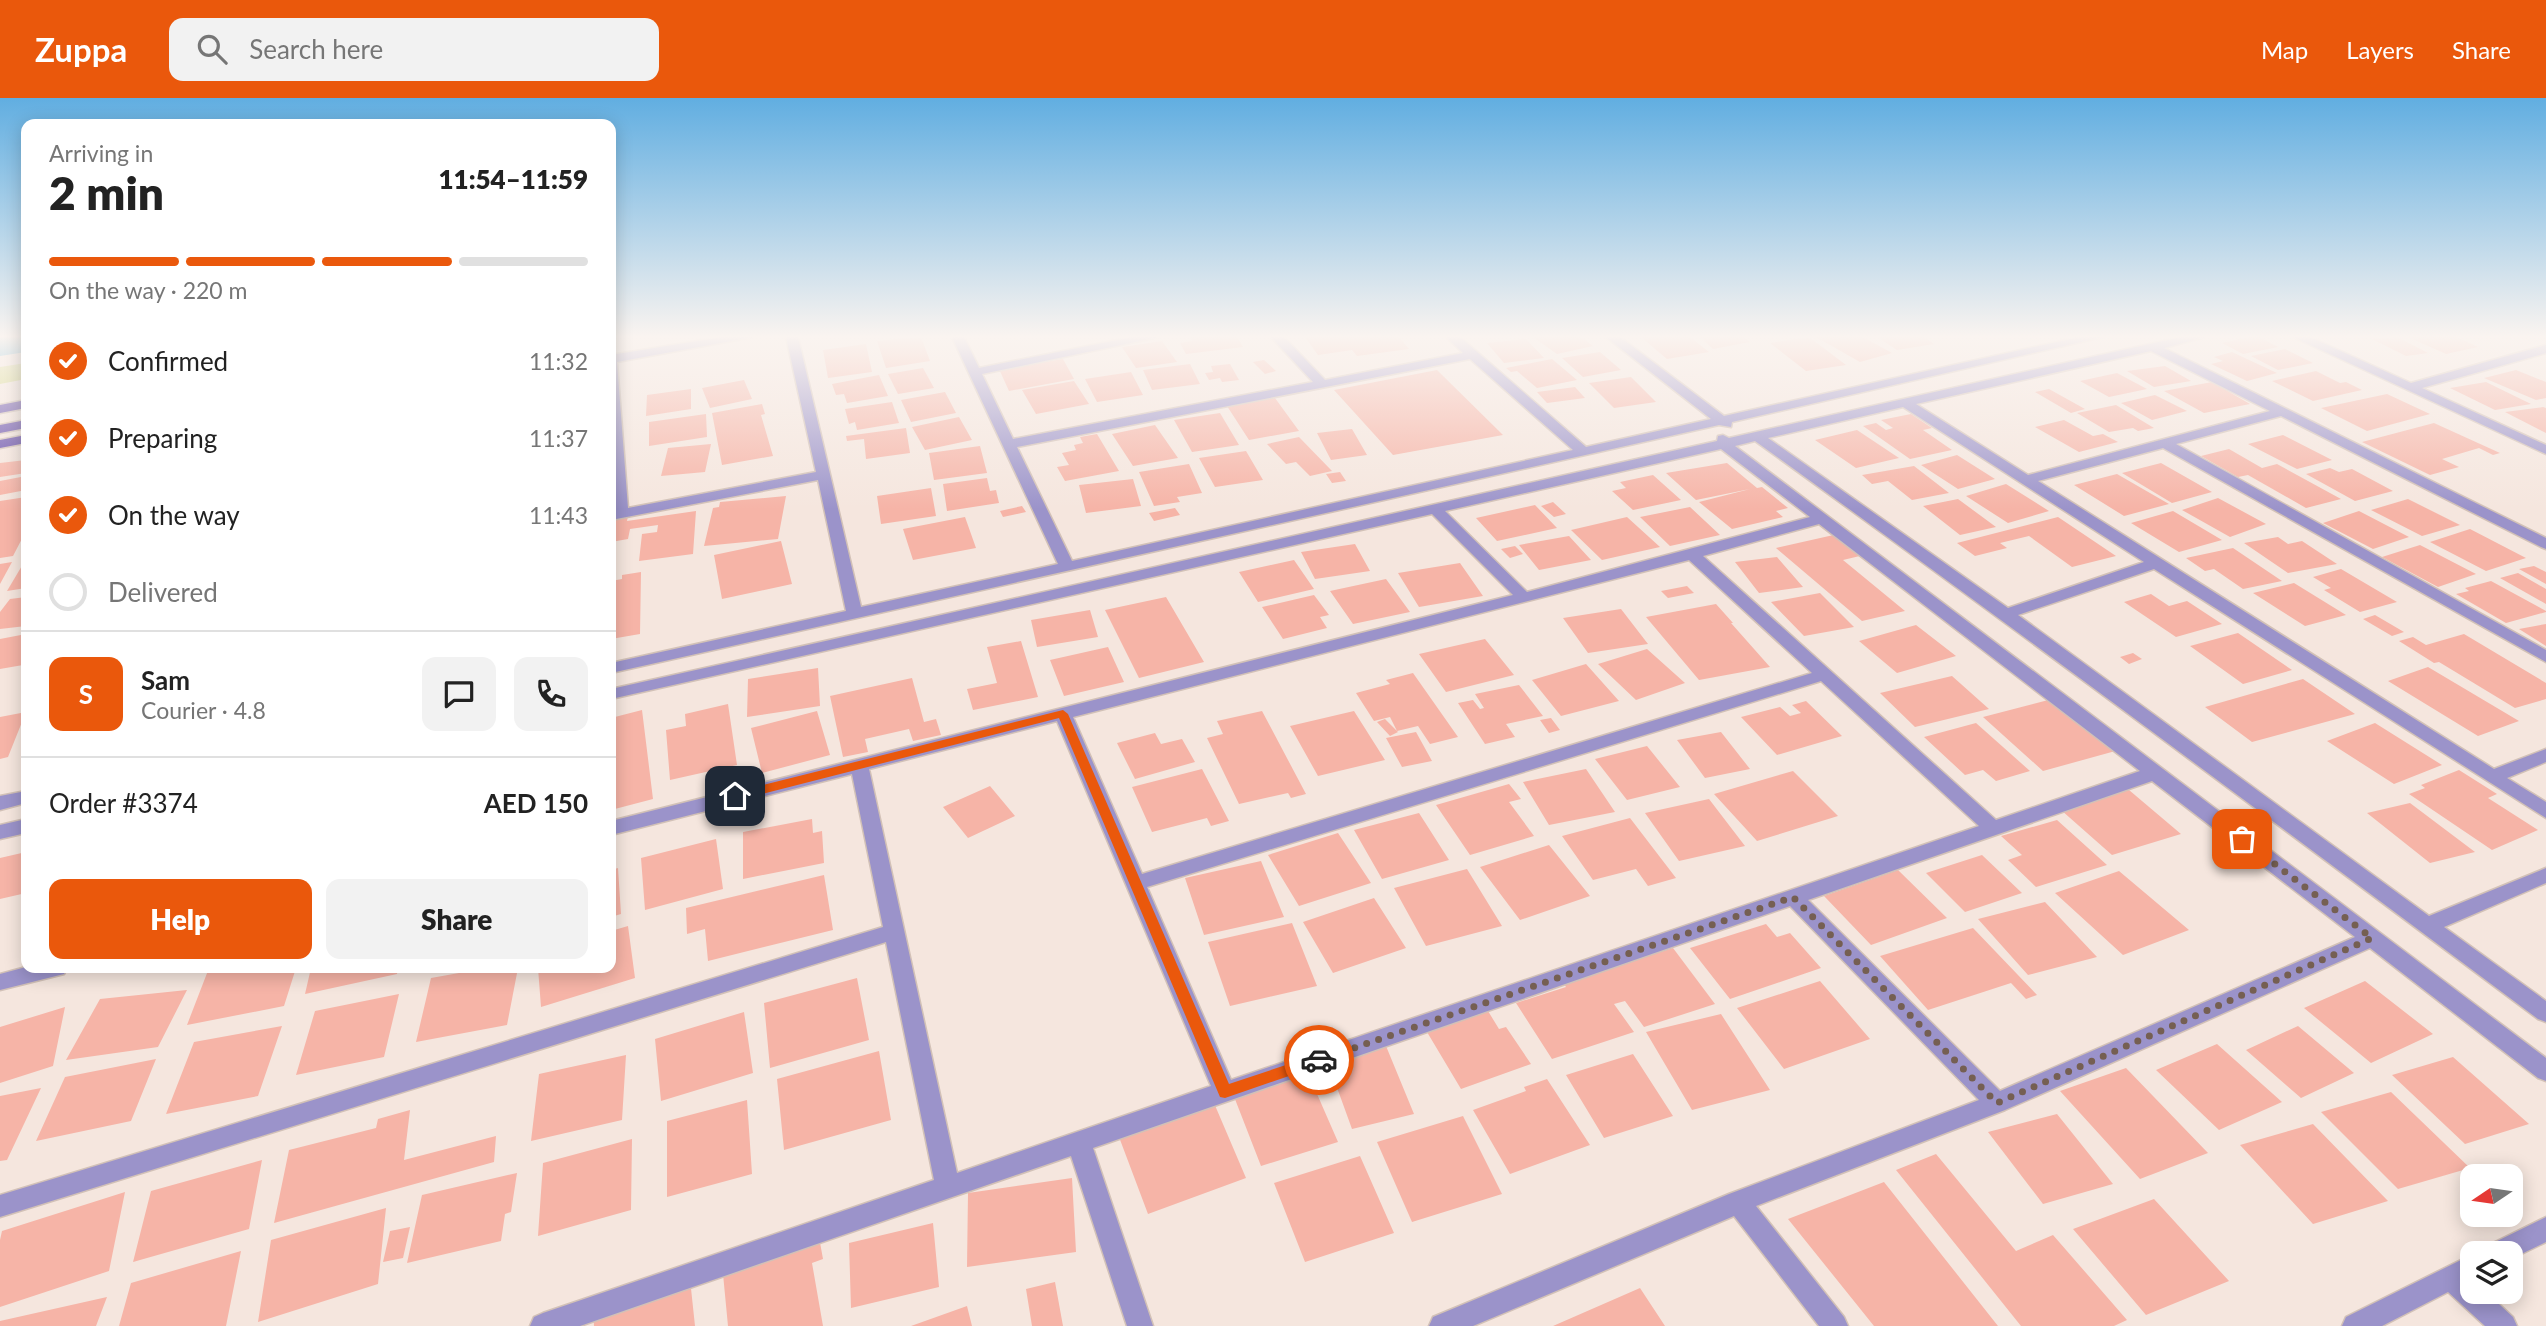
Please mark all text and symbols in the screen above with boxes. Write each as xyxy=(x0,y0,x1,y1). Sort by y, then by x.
search box xyxy=(169,18,659,81)
text: Zuppa xyxy=(35,29,127,69)
icon: search xyxy=(193,30,231,68)
text: Search here xyxy=(249,33,383,65)
text: Map xyxy=(2261,35,2308,64)
text: Layers xyxy=(2346,35,2414,64)
text: Share xyxy=(2452,35,2511,64)
text: Arriving in xyxy=(49,139,153,167)
text: 11:54–11:59 xyxy=(438,163,588,195)
text: 2 min xyxy=(49,165,164,220)
text: On the way · 220 m xyxy=(49,276,248,304)
icon: check xyxy=(49,342,87,380)
text: Confirmed xyxy=(108,345,228,377)
text: 11:32 xyxy=(529,347,588,375)
icon: check xyxy=(49,419,87,457)
text: Preparing xyxy=(108,422,217,454)
text: 11:37 xyxy=(529,424,588,452)
icon: check xyxy=(49,496,87,534)
text: On the way xyxy=(108,499,240,531)
text: 11:43 xyxy=(529,501,588,529)
text: Delivered xyxy=(108,576,218,608)
button: chat xyxy=(422,657,496,731)
button: phone xyxy=(514,657,588,731)
text: Sam xyxy=(141,664,190,696)
text: S xyxy=(79,678,93,710)
text: Courier · 4.8 xyxy=(141,696,266,724)
pin xyxy=(705,766,765,826)
icon: home xyxy=(716,777,754,815)
text: Order #3374 xyxy=(49,787,198,819)
text: AED 150 xyxy=(484,787,588,819)
pin xyxy=(2212,809,2272,869)
icon: bag xyxy=(2223,820,2261,858)
button: Help xyxy=(49,879,312,959)
button: Share xyxy=(326,879,588,959)
courier xyxy=(1284,1025,1354,1095)
icon: car xyxy=(1300,1041,1338,1079)
north arrow xyxy=(2460,1164,2524,1227)
map controls xyxy=(2460,1164,2523,1304)
button: layers xyxy=(2460,1241,2523,1304)

